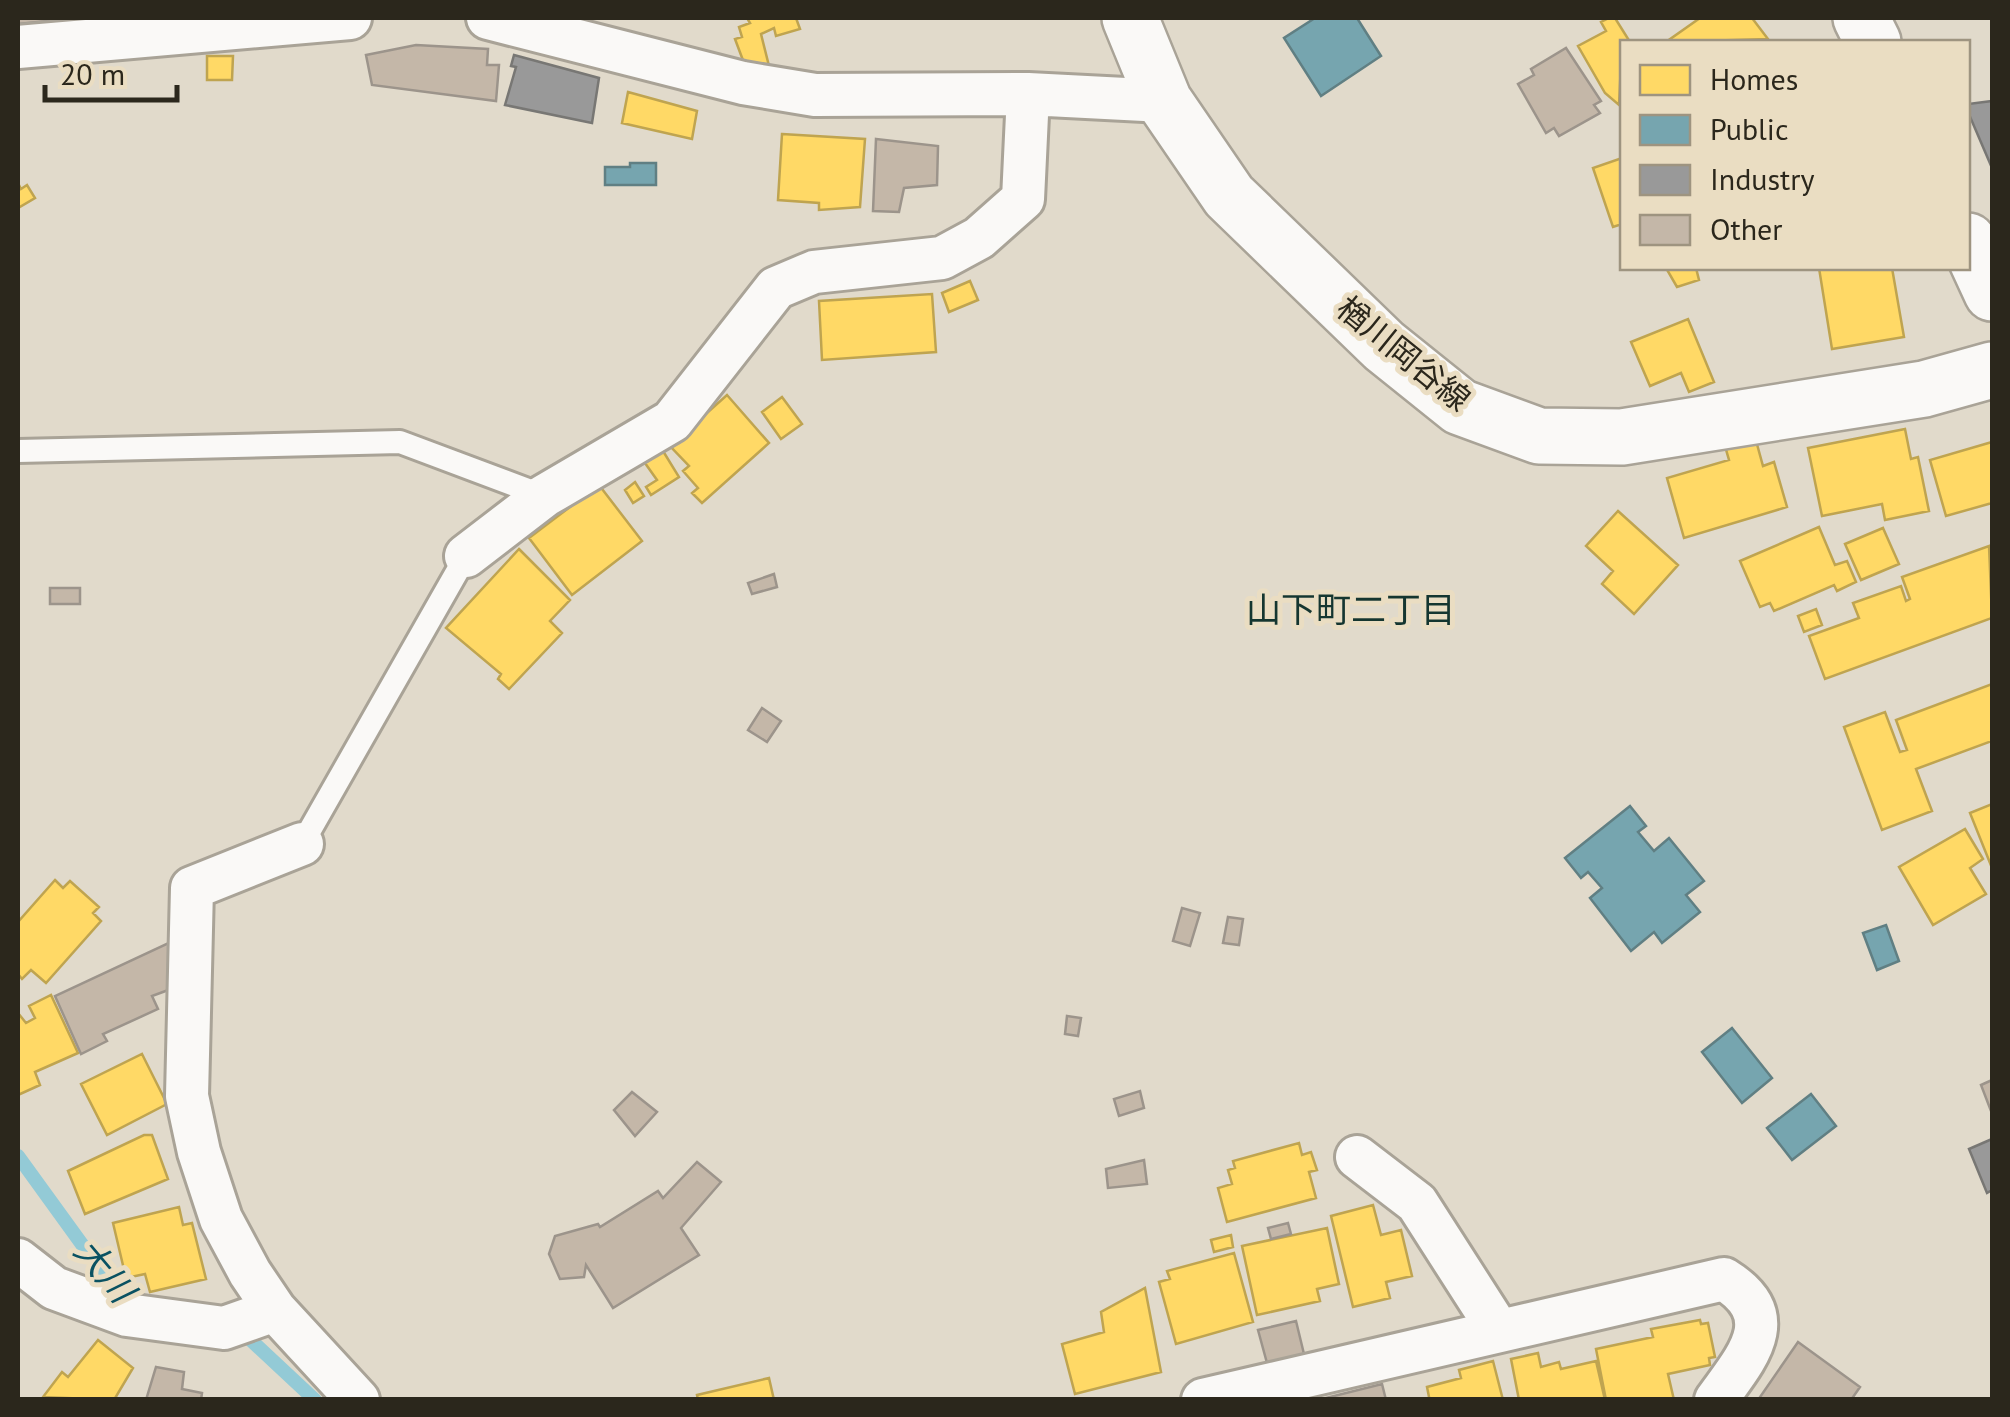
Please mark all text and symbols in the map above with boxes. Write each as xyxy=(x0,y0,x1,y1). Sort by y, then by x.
scale bar xyxy=(45,40,178,102)
legend xyxy=(1620,40,1970,270)
text: 20 m xyxy=(60,54,125,93)
text: Homes xyxy=(1710,59,1798,98)
text: Public xyxy=(1710,109,1788,148)
text: Industry xyxy=(1710,159,1814,198)
text: Other xyxy=(1710,209,1783,248)
street label: 楢川岡谷線 xyxy=(1329,286,1479,420)
district label: 山下町二丁目 xyxy=(1246,586,1456,632)
water label: 大川 xyxy=(65,1228,148,1315)

